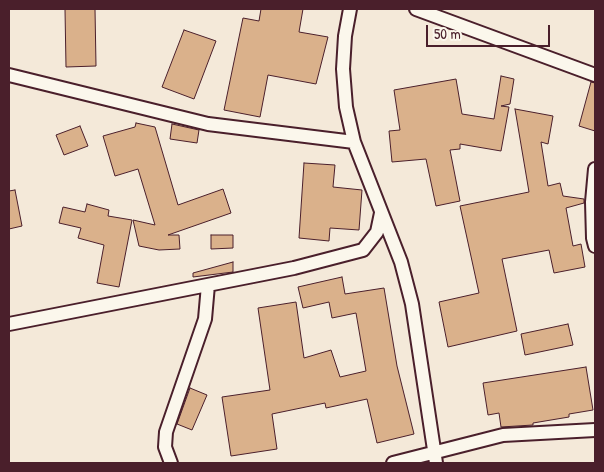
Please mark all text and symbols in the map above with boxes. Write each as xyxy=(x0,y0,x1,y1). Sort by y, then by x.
scale bar xyxy=(429,15,553,47)
text: 50 m xyxy=(434,23,461,44)

